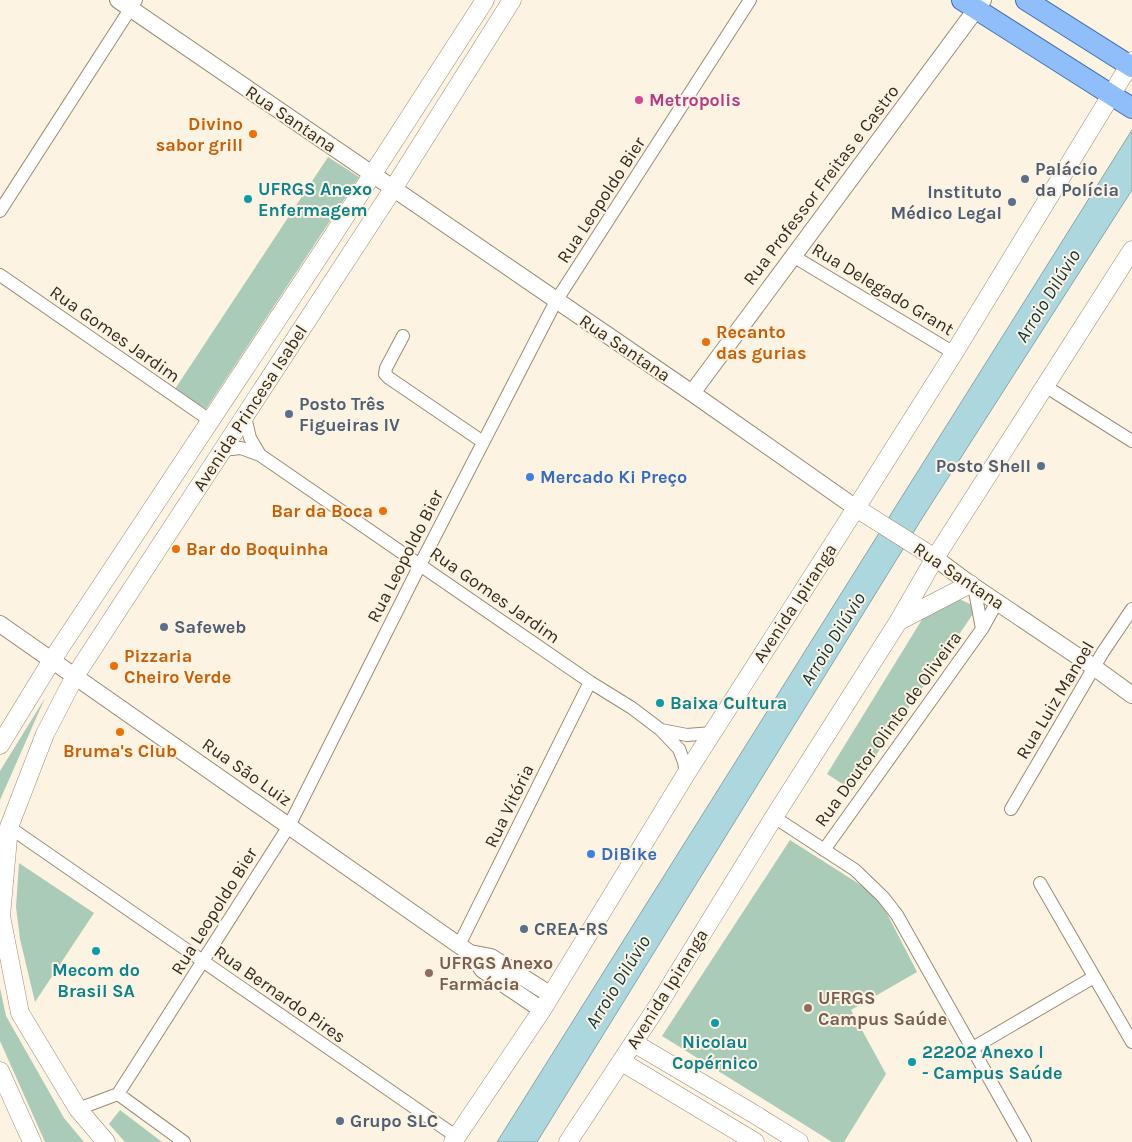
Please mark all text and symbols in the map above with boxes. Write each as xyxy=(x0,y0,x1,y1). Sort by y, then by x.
street label: Rua Santana xyxy=(241,80,341,158)
street label: Rua Professor Freitas e Castro xyxy=(738,80,904,290)
place label: Metropolis xyxy=(649,89,741,111)
marker: Metropolis xyxy=(633,94,645,106)
place label: Divino sabor grill xyxy=(156,113,243,156)
marker: Divino sabor grill xyxy=(247,128,259,140)
street label: Rua Leopoldo Bier xyxy=(552,132,650,267)
place label: Palácio da Polícia xyxy=(1035,158,1119,201)
marker: Palácio da Polícia xyxy=(1019,173,1031,185)
place label: UFRGS Anexo Enfermagem xyxy=(258,178,372,221)
place label: Instituto Médico Legal xyxy=(891,181,1002,224)
marker: UFRGS Anexo Enfermagem xyxy=(242,193,254,205)
marker: Instituto Médico Legal xyxy=(1006,196,1018,208)
street label: Rua Delegado Grant xyxy=(808,238,958,340)
water label: Arroio Dilúvio xyxy=(1011,245,1086,346)
street label: Rua Gomes Jardim xyxy=(46,281,184,387)
street label: Rua Santana xyxy=(575,309,675,387)
street label: Avenida Princesa Isabel xyxy=(188,321,312,495)
place label: Recanto das gurias xyxy=(716,321,806,364)
marker: Recanto das gurias xyxy=(700,336,712,348)
place label: Posto Três Figueiras IV xyxy=(299,393,400,436)
marker: Posto Três Figueiras IV xyxy=(283,408,295,420)
place label: Posto Shell xyxy=(936,455,1031,477)
marker: Posto Shell xyxy=(1035,460,1047,472)
place label: Mercado Ki Preço xyxy=(540,466,687,488)
marker: Mercado Ki Preço xyxy=(524,471,536,483)
street label: Rua Leopoldo Bier xyxy=(362,485,448,626)
place label: Bar da Boca xyxy=(271,500,373,522)
marker: Bar da Boca xyxy=(377,505,389,517)
street label: Rua Santana xyxy=(909,537,1009,615)
place label: Bar do Boquinha xyxy=(186,538,329,560)
street label: Avenida Ipiranga xyxy=(748,539,842,667)
street label: Rua Gomes Jardim xyxy=(426,542,564,648)
marker: Bar do Boquinha xyxy=(170,543,182,555)
water label: Arroio Dilúvio xyxy=(796,588,871,689)
place label: Safeweb xyxy=(174,616,246,638)
marker: Safeweb xyxy=(158,621,170,633)
street label: Rua Doutor Olinto de Oliveira xyxy=(810,627,966,831)
street label: Rua Luiz Manoel xyxy=(1011,637,1099,763)
place label: Pizzaria Cheiro Verde xyxy=(124,645,231,688)
marker: Pizzaria Cheiro Verde xyxy=(108,660,120,672)
place label: Baixa Cultura xyxy=(670,692,787,714)
marker: Baixa Cultura xyxy=(654,697,666,709)
marker: Bruma's Club xyxy=(114,726,126,738)
street label: Rua São Luiz xyxy=(198,733,296,811)
place label: Bruma's Club xyxy=(63,740,177,762)
street label: Rua Vitória xyxy=(479,761,539,851)
street label: Rua Leopoldo Bier xyxy=(166,843,262,979)
place label: DiBike xyxy=(601,843,657,865)
marker: DiBike xyxy=(585,848,597,860)
place label: CREA-RS xyxy=(534,918,609,940)
marker: CREA-RS xyxy=(518,923,530,935)
street label: Avenida Ipiranga xyxy=(621,925,713,1053)
water label: Arroio Dilúvio xyxy=(581,931,656,1032)
street label: Rua Bernardo Pires xyxy=(210,940,350,1048)
marker: Mecom do Brasil SA xyxy=(90,945,102,957)
place label: UFRGS Anexo Farmácia xyxy=(439,952,553,995)
place label: Mecom do Brasil SA xyxy=(52,959,140,1002)
marker: UFRGS Anexo Farmácia xyxy=(423,967,435,979)
place label: UFRGS Campus Saúde xyxy=(818,987,947,1030)
marker: UFRGS Campus Saúde xyxy=(802,1002,814,1014)
marker: Nicolau Copérnico xyxy=(709,1017,721,1029)
place label: Nicolau Copérnico xyxy=(672,1031,758,1074)
place label: 22202 Anexo I - Campus Saúde xyxy=(922,1041,1063,1084)
marker: 22202 Anexo I - Campus Saúde xyxy=(906,1056,918,1068)
place label: Grupo SLC xyxy=(350,1110,438,1132)
marker: Grupo SLC xyxy=(334,1115,346,1127)

